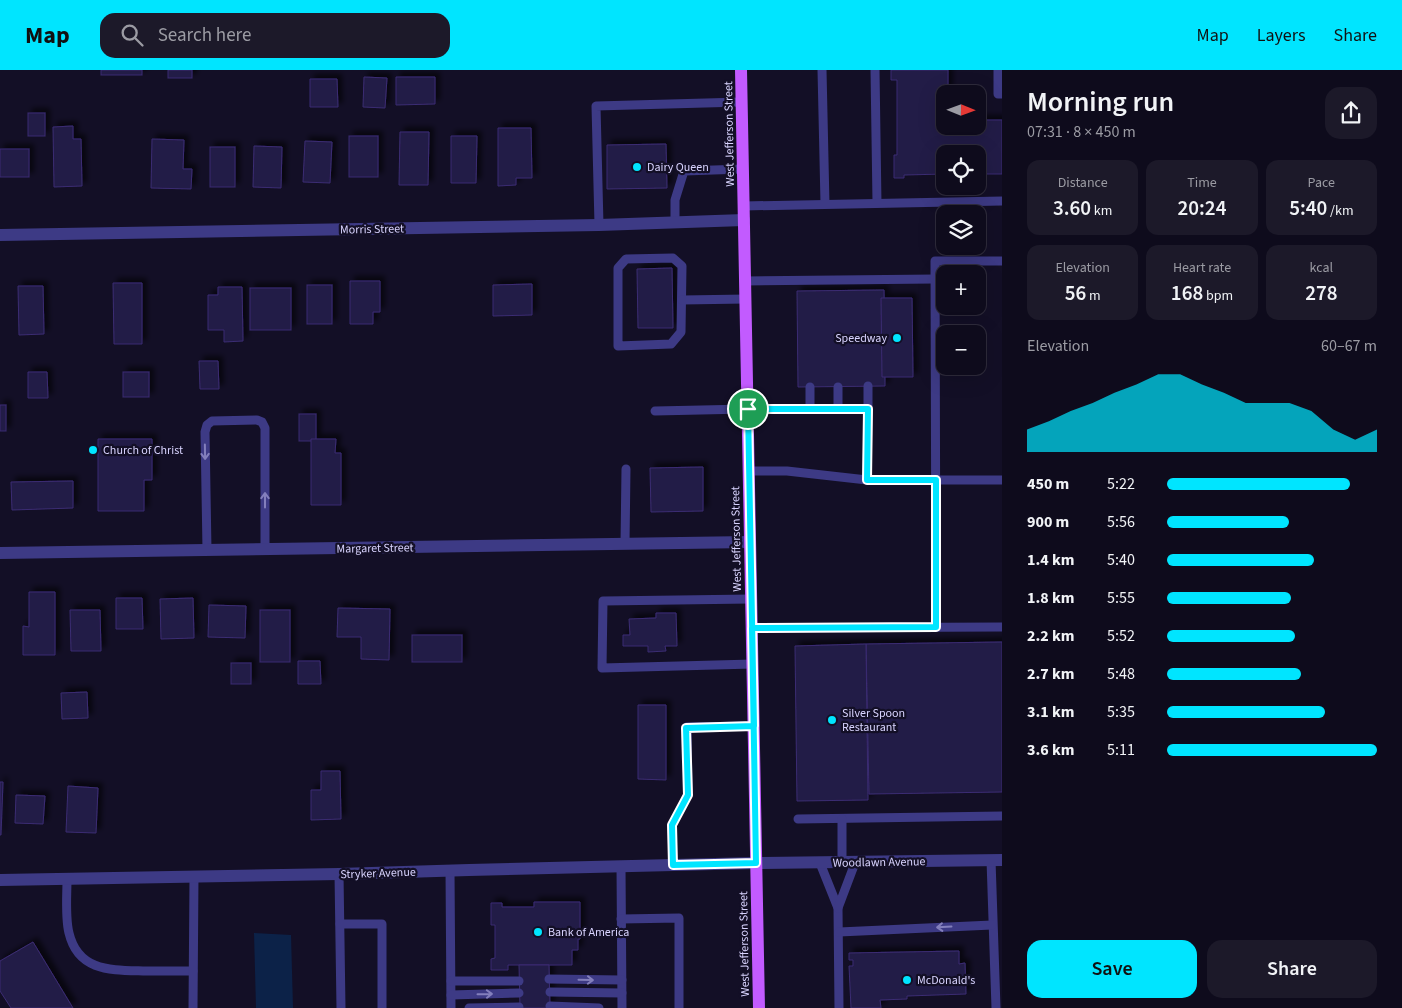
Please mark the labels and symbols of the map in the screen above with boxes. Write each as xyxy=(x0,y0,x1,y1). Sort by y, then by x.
street label: West Jefferson Street xyxy=(720,81,739,187)
north arrow xyxy=(936,85,986,135)
place label: Dairy Queen xyxy=(647,159,709,176)
marker: Dairy Queen xyxy=(631,161,643,173)
street label: Morris Street xyxy=(340,220,404,239)
place label: Speedway xyxy=(835,330,887,347)
marker: Speedway xyxy=(891,332,903,344)
pin xyxy=(727,388,769,430)
place label: Church of Christ xyxy=(103,442,183,459)
one-way arrow xyxy=(201,443,210,459)
marker: Church of Christ xyxy=(87,444,99,456)
street label: West Jefferson Street xyxy=(727,486,746,592)
one-way arrow xyxy=(260,493,270,509)
street label: Margaret Street xyxy=(336,539,414,558)
place label: Silver Spoon Restaurant xyxy=(842,705,905,736)
marker: Silver Spoon Restaurant xyxy=(826,714,838,726)
street label: Woodlawn Avenue xyxy=(832,853,926,872)
street label: Stryker Avenue xyxy=(340,864,416,883)
street label: West Jefferson Street xyxy=(735,891,754,997)
one-way arrow xyxy=(936,923,952,932)
place label: Bank of America xyxy=(548,924,629,941)
marker: Bank of America xyxy=(532,926,544,938)
place label: McDonald's xyxy=(917,972,975,989)
marker: McDonald's xyxy=(901,974,913,986)
one-way arrow xyxy=(577,975,593,985)
one-way arrow xyxy=(476,989,493,999)

